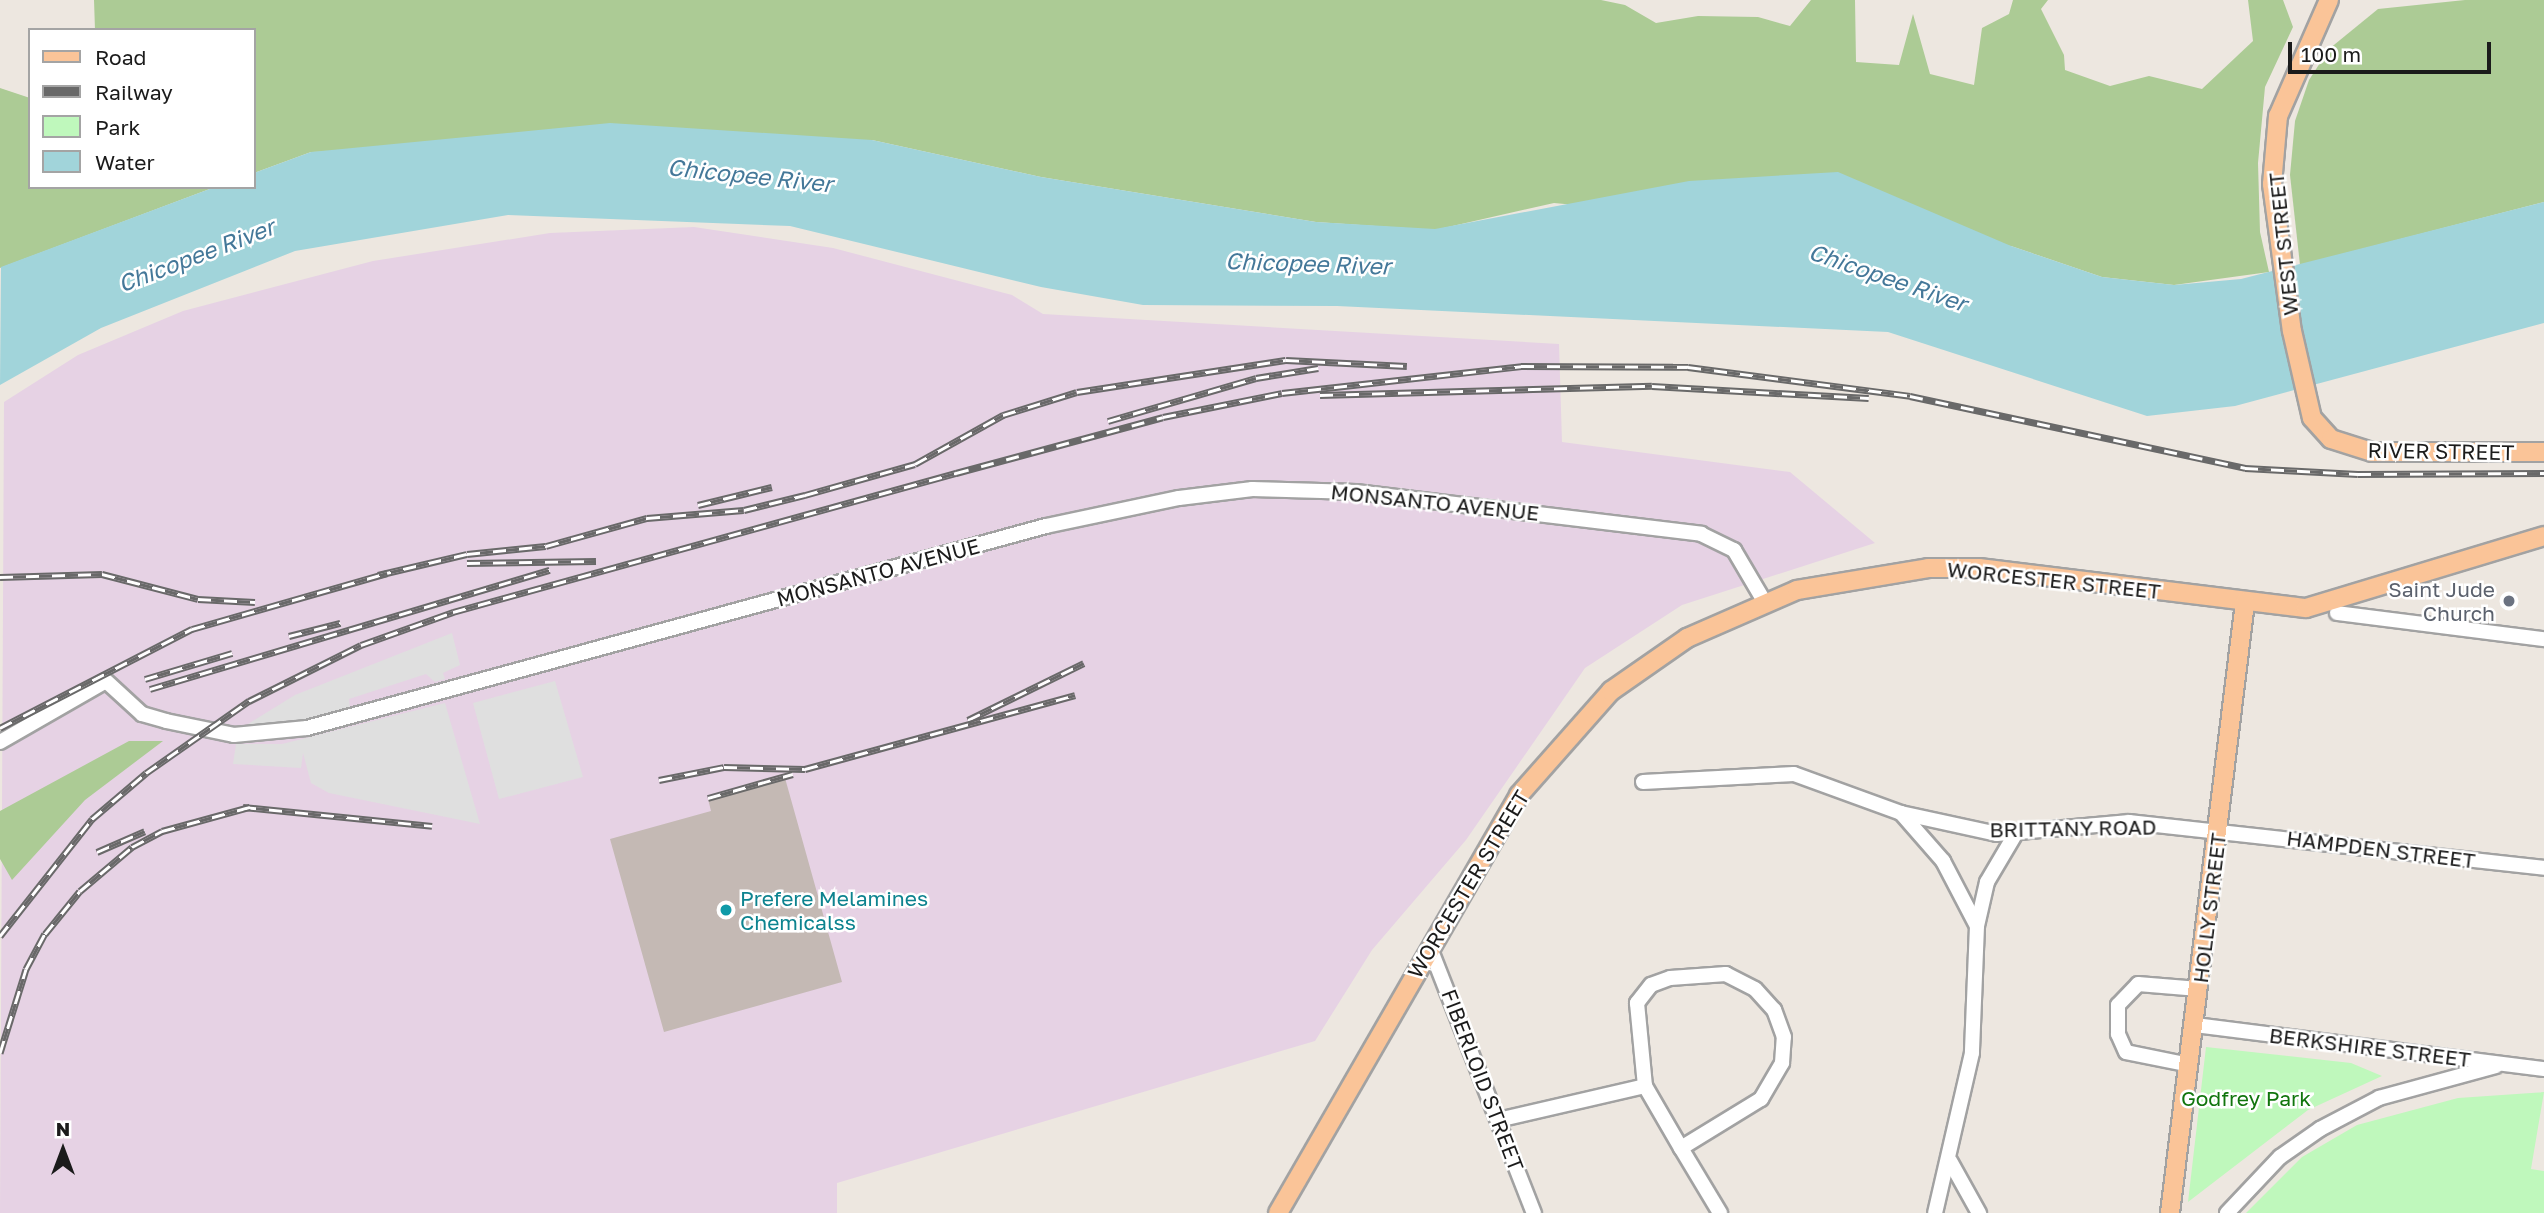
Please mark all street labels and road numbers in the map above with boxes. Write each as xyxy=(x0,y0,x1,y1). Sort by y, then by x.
street label: WEST STREET xyxy=(2263,171,2303,317)
street label: RIVER STREET xyxy=(2367,437,2515,465)
street label: MONSANTO AVENUE xyxy=(1330,479,1540,525)
street label: MONSANTO AVENUE xyxy=(774,533,982,611)
street label: WORCESTER STREET xyxy=(1946,556,2162,604)
street label: WORCESTER STREET xyxy=(1402,785,1534,983)
street label: BRITTANY ROAD xyxy=(1989,814,2157,842)
street label: HAMPDEN STREET xyxy=(2285,825,2477,873)
street label: HOLLY STREET xyxy=(2187,832,2231,984)
street label: FIBERLOID STREET xyxy=(1437,985,1529,1175)
street label: BERKSHIRE STREET xyxy=(2268,1022,2472,1072)

